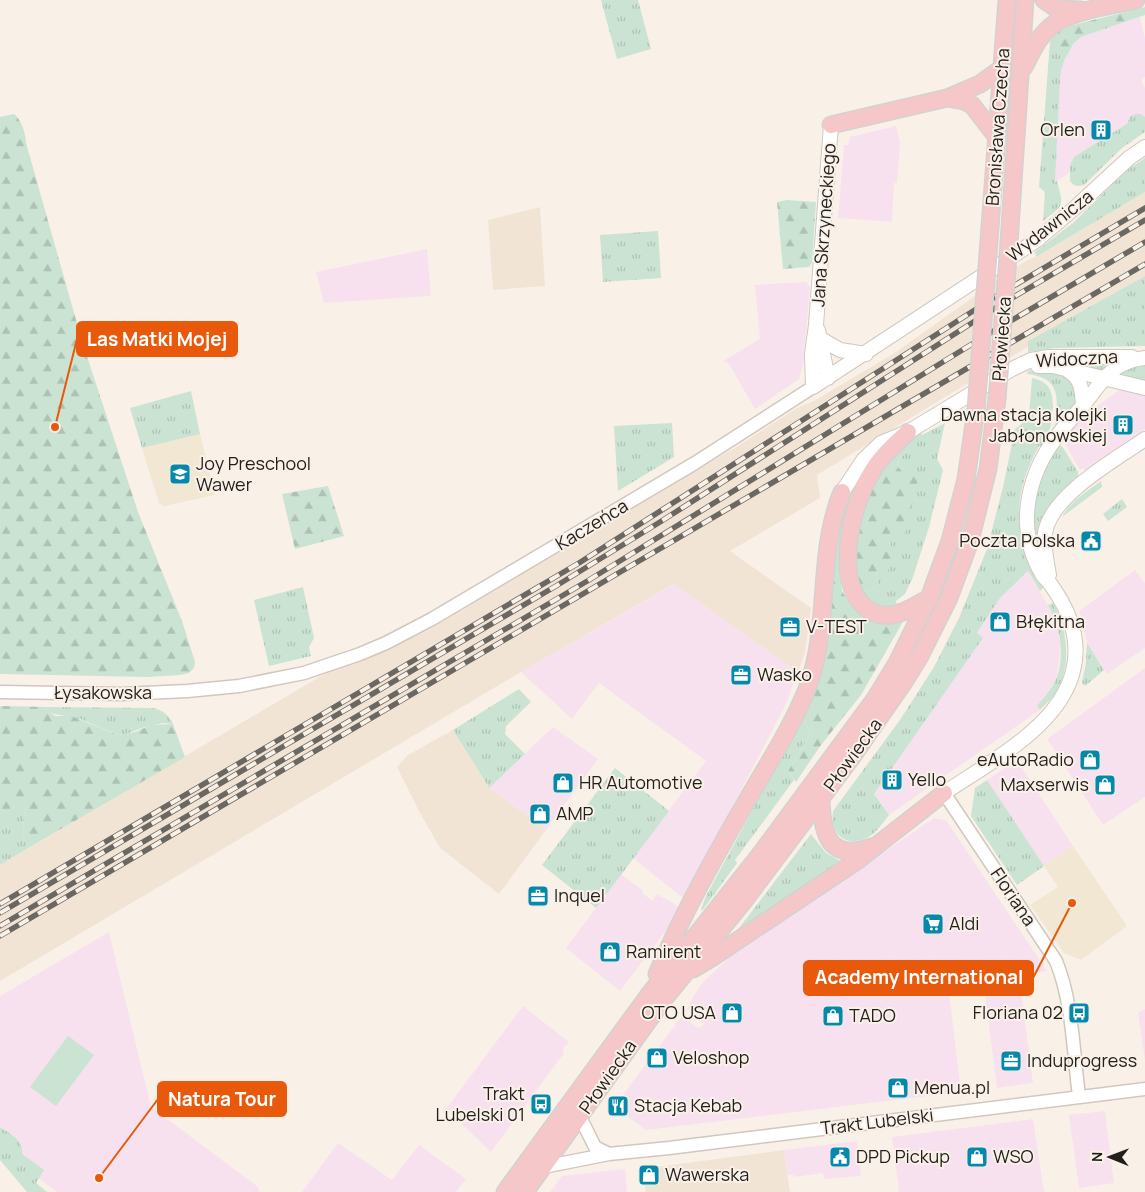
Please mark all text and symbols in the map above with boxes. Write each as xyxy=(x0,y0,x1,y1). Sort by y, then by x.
street label: Bronisława Czecha xyxy=(980,47,1014,207)
place label: Orlen xyxy=(1040,117,1085,141)
building icon: Orlen xyxy=(1089,118,1113,142)
street label: Jana Skrzyneckiego xyxy=(805,142,841,308)
street label: Wydawnicza xyxy=(1001,184,1098,267)
street label: Płowiecka xyxy=(986,296,1016,382)
callout: Las Matki Mojej xyxy=(77,322,237,356)
text: Las Matki Mojej xyxy=(87,326,227,352)
street label: Widoczna xyxy=(1035,344,1119,372)
place label: Dawna stacja kolejki Jabłonowskiej xyxy=(941,402,1107,447)
building icon: Dawna stacja kolejki Jabłonowskiej xyxy=(1111,413,1135,437)
place label: Joy Preschool Wawer xyxy=(196,451,311,496)
school or university icon: Joy Preschool Wawer xyxy=(168,462,192,486)
street label: Kaczeńca xyxy=(551,493,632,555)
place label: Poczta Polska xyxy=(959,528,1075,552)
public building icon: Poczta Polska xyxy=(1079,529,1103,553)
place label: Błękitna xyxy=(1016,609,1085,633)
shop icon: Błękitna xyxy=(988,610,1012,634)
place label: V-TEST xyxy=(806,614,867,638)
office icon: V-TEST xyxy=(778,615,802,639)
place label: Wasko xyxy=(757,662,812,686)
office icon: Wasko xyxy=(729,663,753,687)
street label: Łysakowska xyxy=(54,680,152,704)
street label: Płowiecka xyxy=(818,713,887,796)
place label: eAutoRadio xyxy=(977,747,1074,771)
shop icon: eAutoRadio xyxy=(1078,748,1102,772)
place label: Yello xyxy=(908,767,946,791)
building icon: Yello xyxy=(880,768,904,792)
place label: HR Automotive xyxy=(579,770,702,794)
shop icon: HR Automotive xyxy=(551,771,575,795)
place label: Maxserwis xyxy=(1000,772,1089,796)
shop icon: Maxserwis xyxy=(1093,773,1117,797)
place label: AMP xyxy=(556,801,594,825)
shop icon: AMP xyxy=(528,802,552,826)
street label: Floriana xyxy=(986,863,1042,930)
place label: Inquel xyxy=(554,883,605,907)
office icon: Inquel xyxy=(526,884,550,908)
place label: Aldi xyxy=(949,911,979,935)
supermarket icon: Aldi xyxy=(921,912,945,936)
place label: Ramirent xyxy=(626,939,701,963)
shop icon: Ramirent xyxy=(598,940,622,964)
callout: Academy International xyxy=(804,961,1033,995)
text: Academy International xyxy=(815,964,1023,990)
place label: OTO USA xyxy=(641,1000,717,1024)
place label: Floriana 02 xyxy=(973,1000,1063,1024)
shop icon: OTO USA xyxy=(720,1001,744,1025)
bus stop icon: Floriana 02 xyxy=(1067,1001,1091,1025)
place label: TADO xyxy=(849,1003,896,1027)
shop icon: TADO xyxy=(821,1004,845,1028)
street label: Płowiecka xyxy=(573,1035,641,1118)
place label: Veloshop xyxy=(673,1045,750,1069)
shop icon: Veloshop xyxy=(645,1046,669,1070)
place label: Induprogress xyxy=(1027,1048,1137,1072)
office icon: Induprogress xyxy=(999,1049,1023,1073)
place label: Menua.pl xyxy=(914,1075,990,1099)
shop icon: Menua.pl xyxy=(886,1076,910,1100)
place label: Trakt Lubelski 01 xyxy=(436,1081,525,1126)
callout: Natura Tour xyxy=(158,1082,286,1116)
text: Natura Tour xyxy=(168,1086,276,1112)
bus stop icon: Trakt Lubelski 01 xyxy=(529,1092,553,1116)
place label: Stacja Kebab xyxy=(634,1093,742,1117)
restaurant icon: Stacja Kebab xyxy=(606,1094,630,1118)
street label: Trakt Lubelski xyxy=(819,1102,935,1140)
north arrow xyxy=(1085,1132,1135,1182)
place label: DPD Pickup xyxy=(856,1144,950,1168)
place label: WSO xyxy=(993,1144,1034,1168)
public building icon: DPD Pickup xyxy=(828,1145,852,1169)
shop icon: WSO xyxy=(965,1145,989,1169)
text: N xyxy=(1087,1152,1106,1162)
place label: Wawerska xyxy=(665,1162,749,1186)
shop icon: Wawerska xyxy=(637,1163,661,1187)

